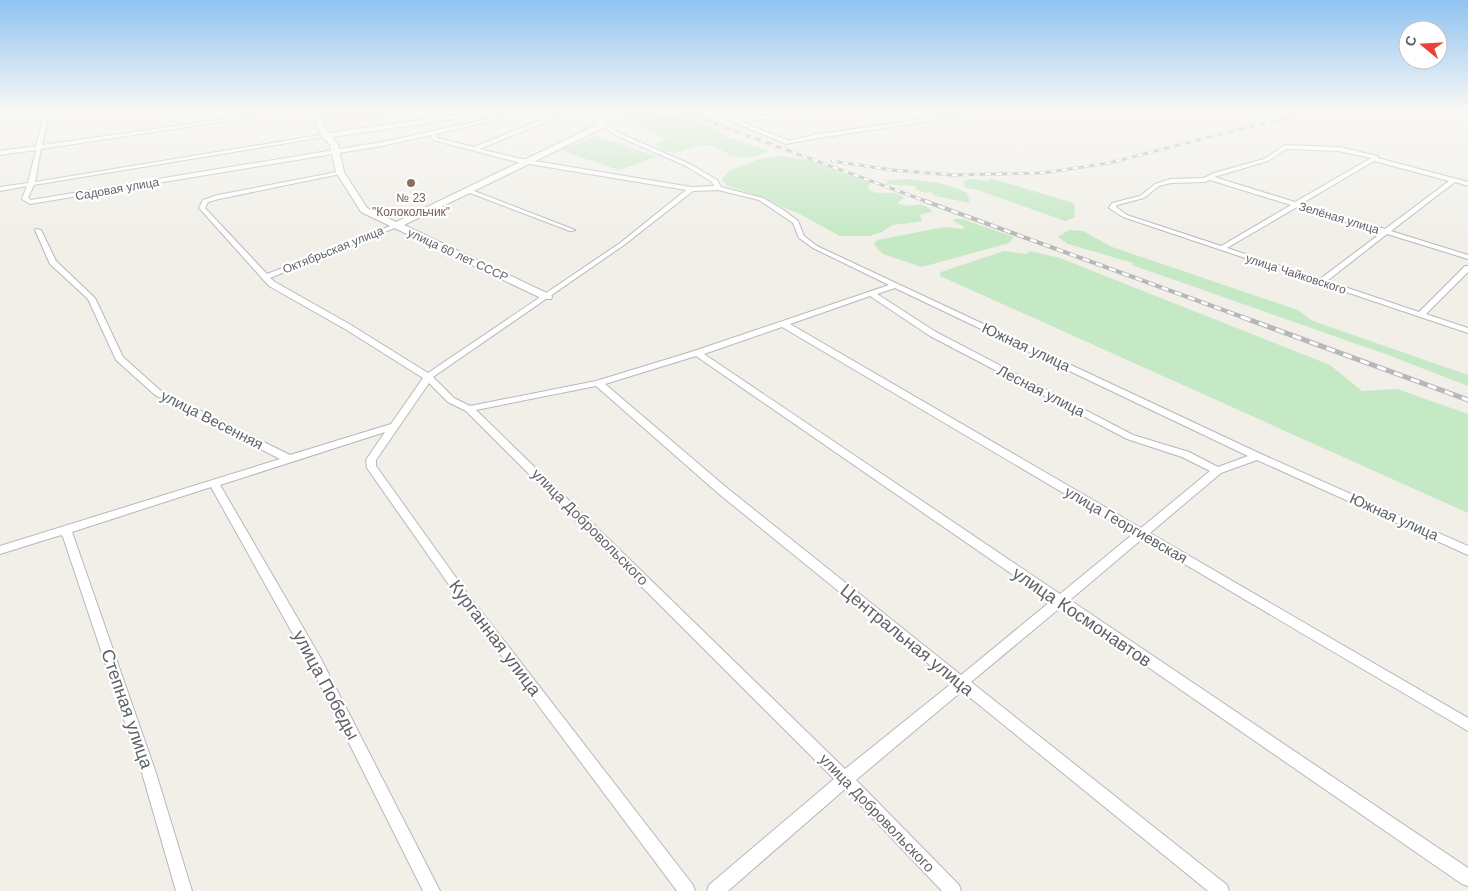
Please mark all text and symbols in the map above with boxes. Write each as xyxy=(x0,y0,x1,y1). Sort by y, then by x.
north arrow xyxy=(1398,20,1448,70)
text: С xyxy=(1401,34,1420,48)
street label: Садовая улица xyxy=(74,175,160,203)
marker: № 23 "Колокольчик" xyxy=(405,177,417,189)
place label: № 23 "Колокольчик" xyxy=(372,191,450,219)
street label: Зелёная улица xyxy=(1297,199,1381,237)
street label: Октябрьская улица xyxy=(281,223,386,277)
street label: улица 60 лет СССР xyxy=(406,226,510,284)
street label: улица Чайковского xyxy=(1244,251,1348,297)
street label: Южная улица xyxy=(979,319,1074,375)
street label: Лесная улица xyxy=(995,361,1088,420)
street label: улица Весенняя xyxy=(158,386,266,453)
street label: улица Добровольского xyxy=(529,465,652,588)
street label: улица Георгиевская xyxy=(1062,483,1190,567)
street label: Южная улица xyxy=(1347,489,1442,544)
street label: улица Космонавтов xyxy=(1009,563,1155,671)
street label: Курганная улица xyxy=(445,576,546,701)
street label: Центральная улица xyxy=(836,580,978,700)
street label: улица Победы xyxy=(289,627,363,743)
street label: Степная улица xyxy=(97,647,157,772)
street label: улица Добровольского xyxy=(816,750,938,875)

